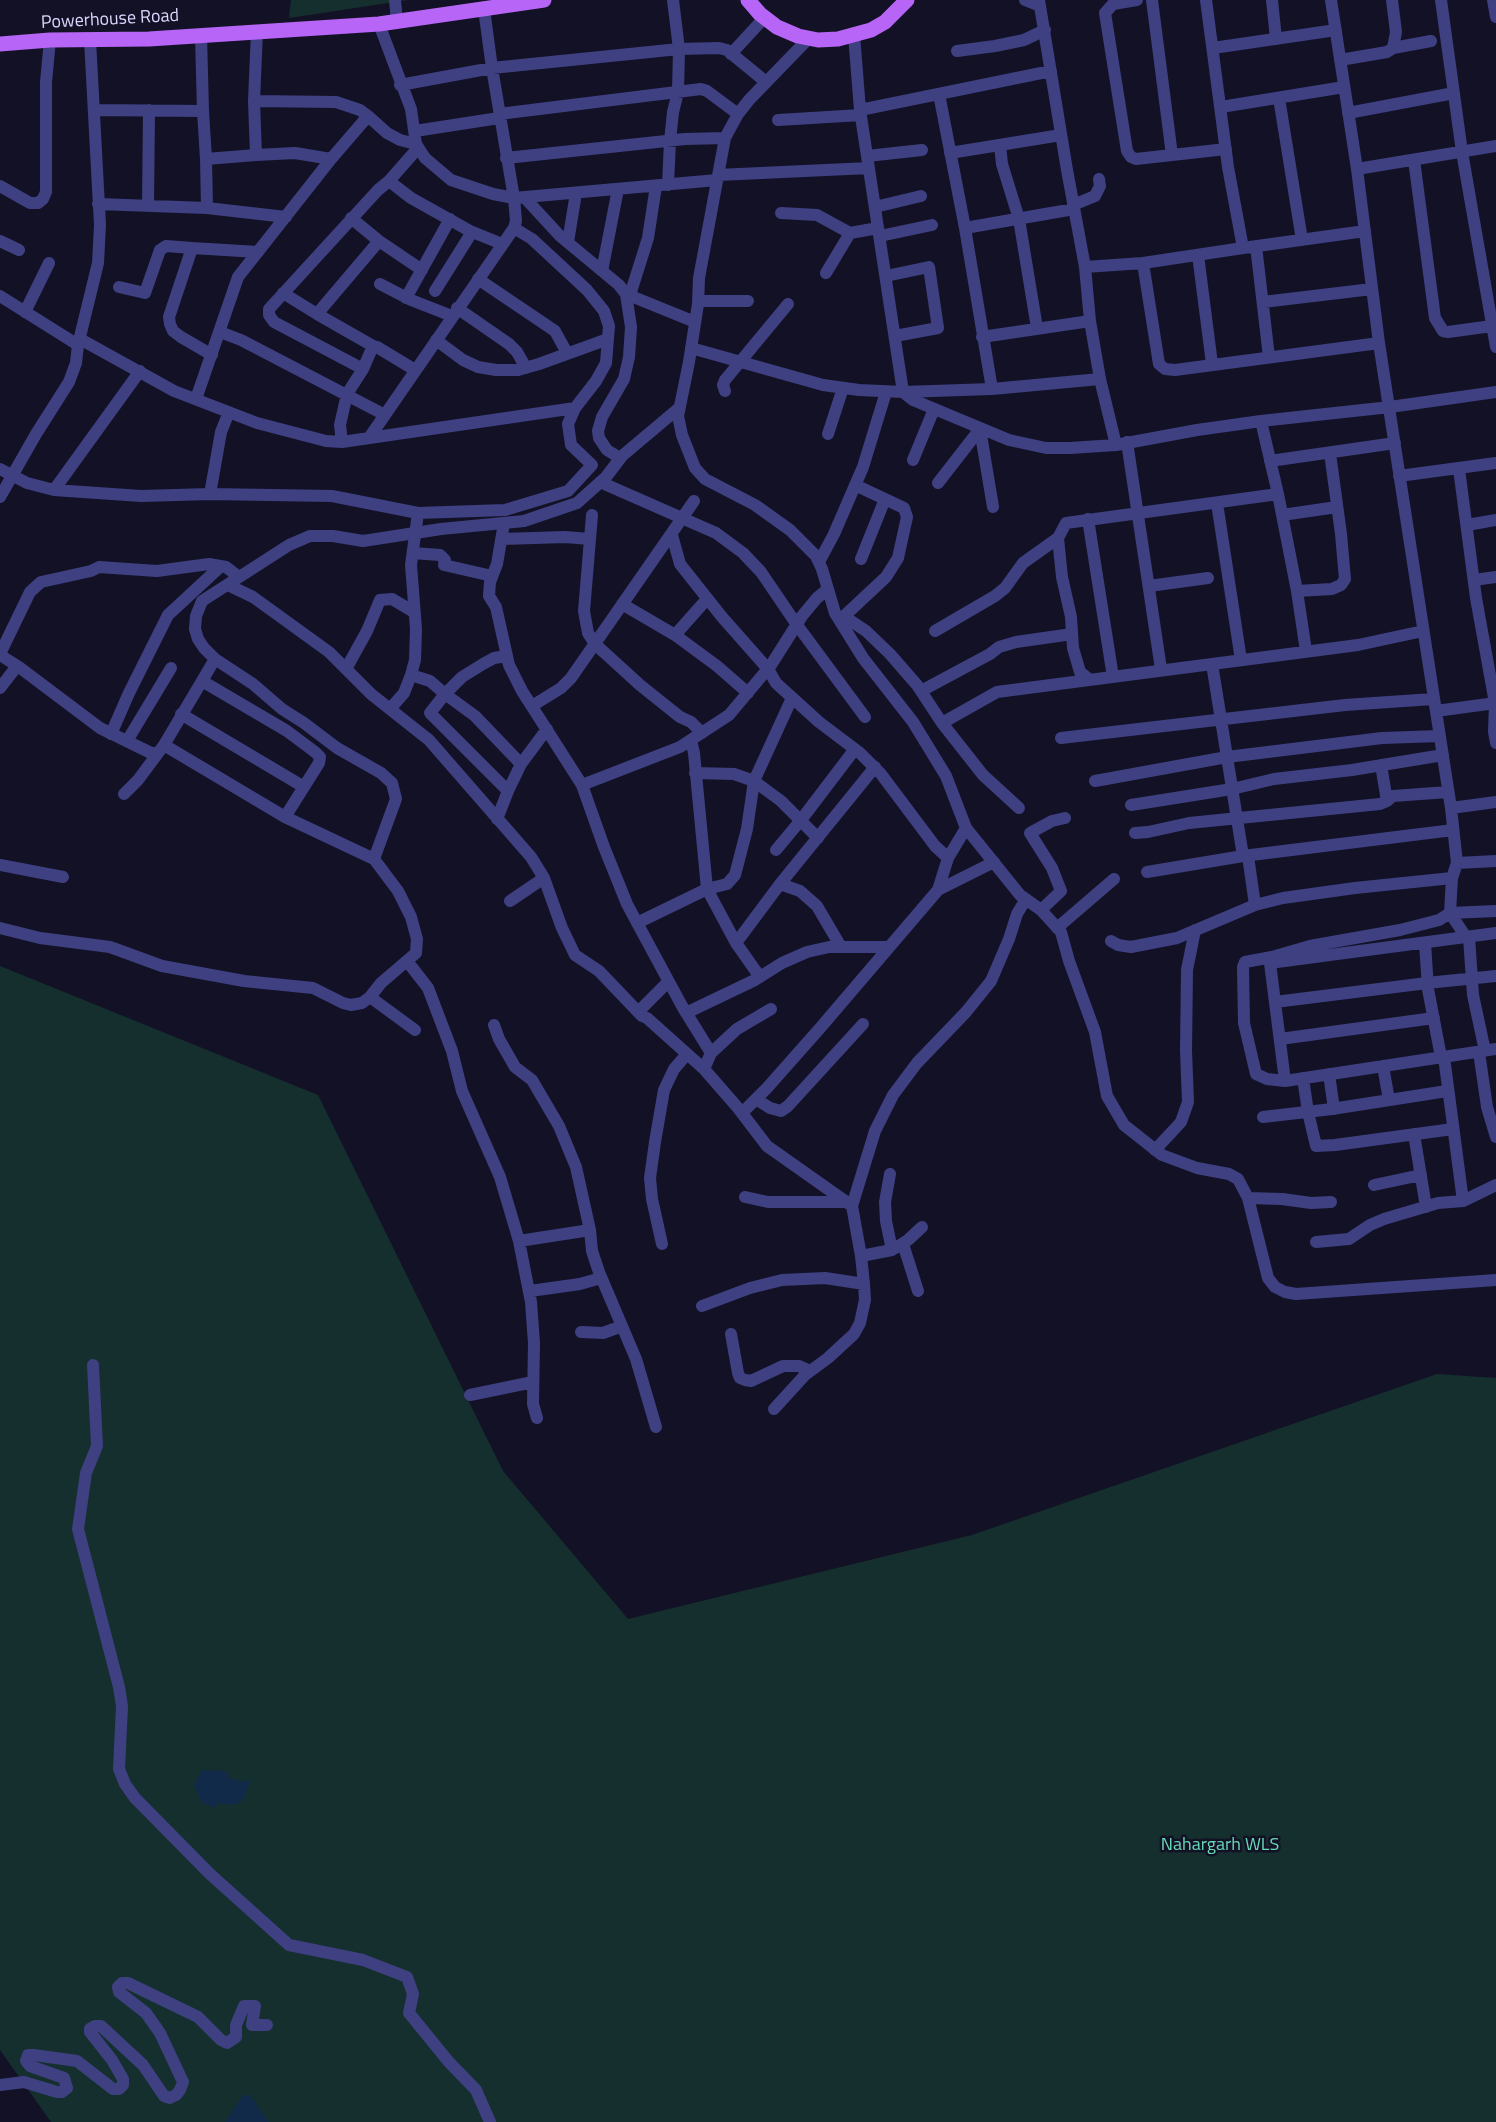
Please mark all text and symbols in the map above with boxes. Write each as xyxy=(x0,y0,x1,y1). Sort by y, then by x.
street label: Powerhouse Road xyxy=(40,6,180,34)
park label: Nahargarh WLS xyxy=(1161,1835,1279,1857)

